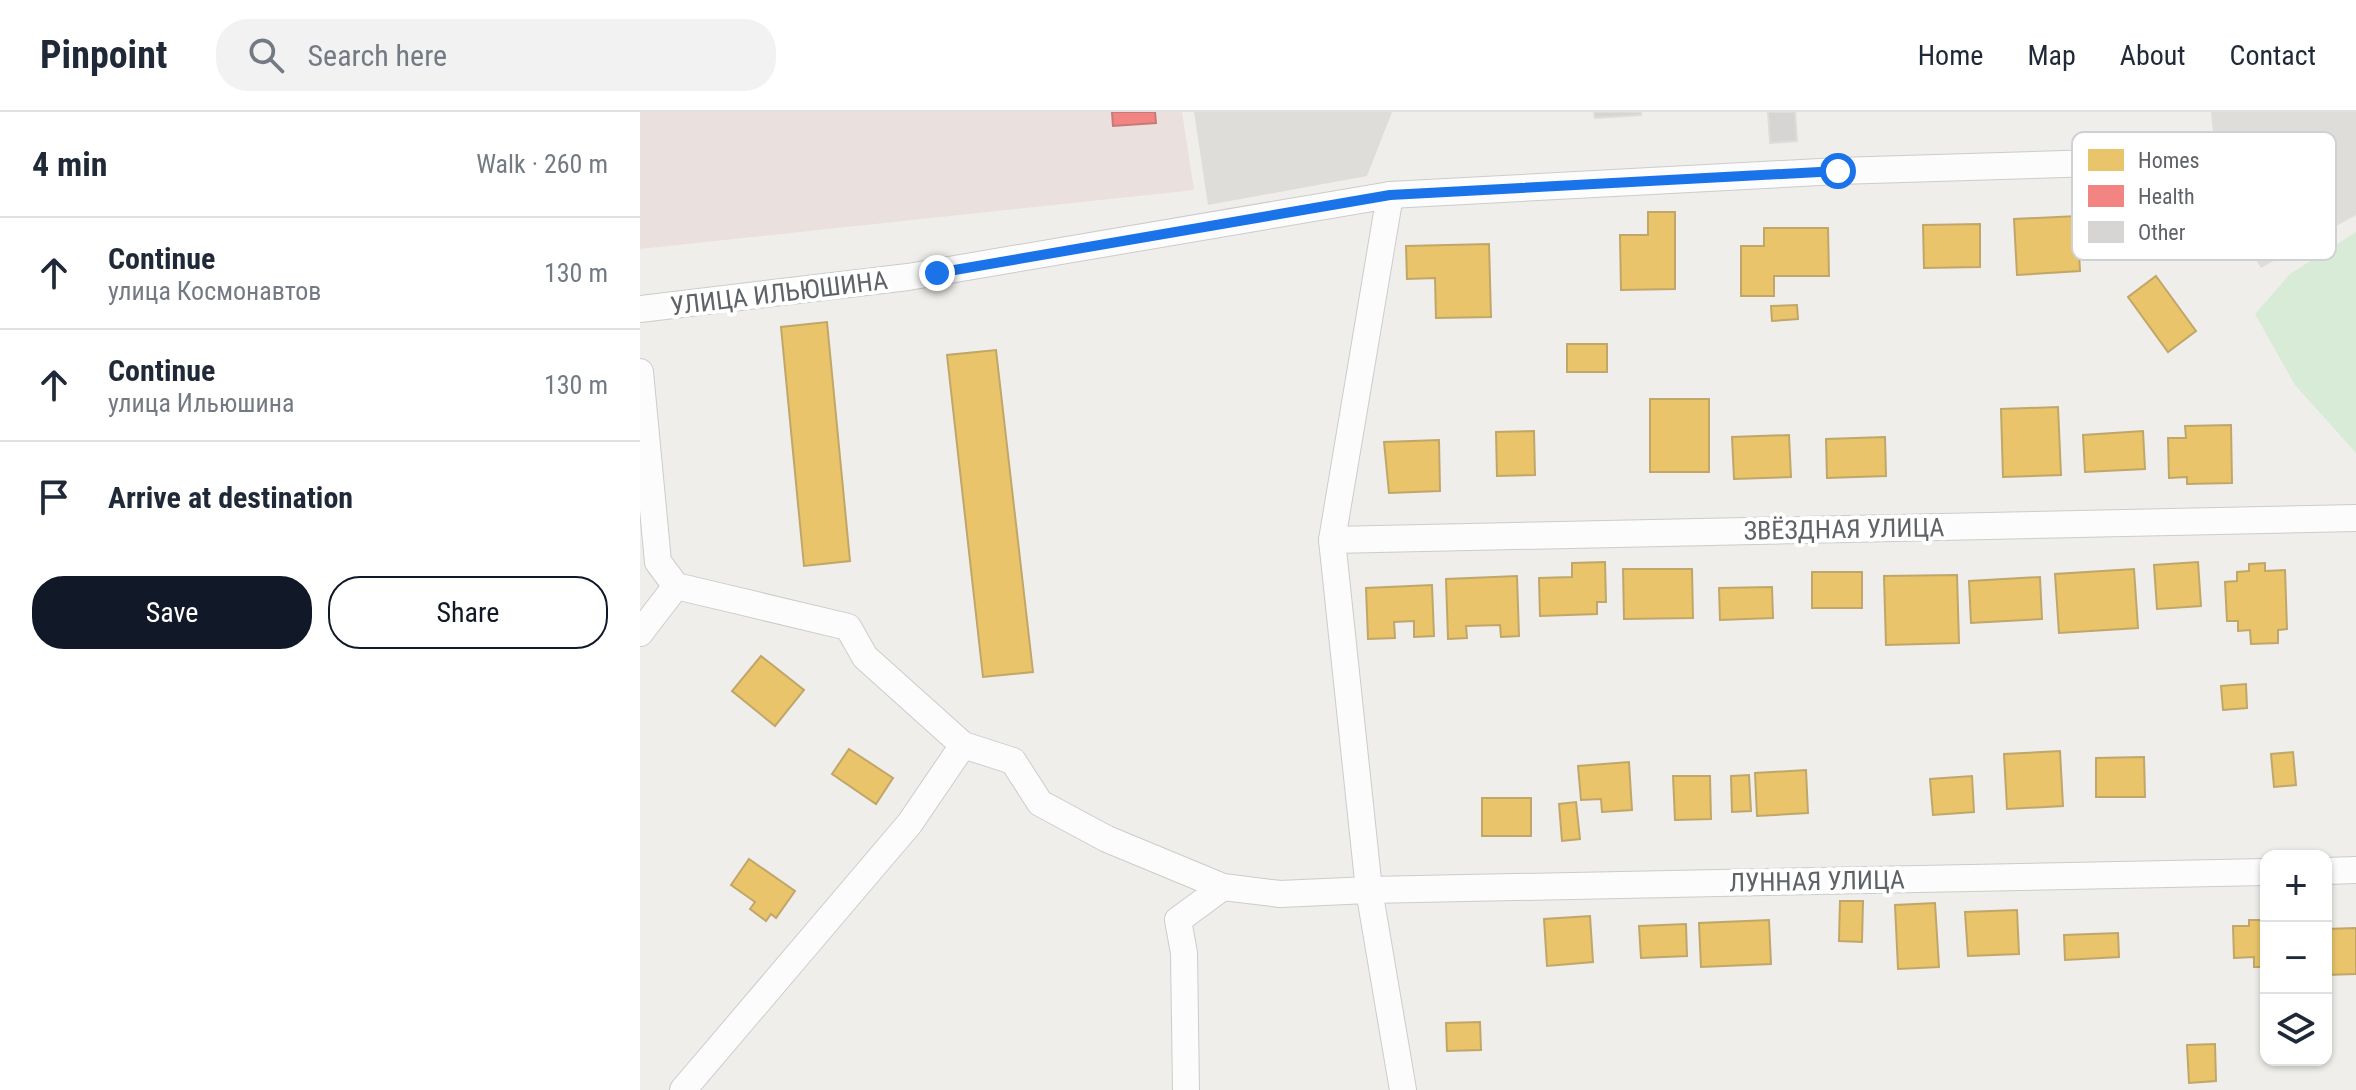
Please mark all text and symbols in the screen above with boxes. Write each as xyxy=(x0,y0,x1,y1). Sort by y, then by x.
search box xyxy=(216,19,776,91)
text: Pinpoint xyxy=(40,33,168,77)
icon: search xyxy=(244,33,288,77)
text: Search here xyxy=(308,38,447,73)
text: Home xyxy=(1918,39,1983,72)
text: Map xyxy=(2027,39,2076,72)
text: About xyxy=(2120,39,2186,72)
text: Contact xyxy=(2230,39,2316,72)
legend xyxy=(2072,132,2336,260)
text: 4 min xyxy=(32,144,108,184)
text: Homes xyxy=(2138,148,2200,173)
text: Walk · 260 m xyxy=(476,149,608,179)
route start xyxy=(1820,153,1856,189)
text: Health xyxy=(2138,184,2195,209)
text: Other xyxy=(2138,220,2186,245)
text: Continue xyxy=(108,241,215,276)
icon: ahead xyxy=(32,251,76,295)
route end xyxy=(919,255,955,291)
text: 130 m xyxy=(544,258,608,288)
street label: УЛИЦА ИЛЬЮШИНА xyxy=(669,265,889,321)
text: улица Космонавтов xyxy=(108,276,321,306)
text: Continue xyxy=(108,353,215,388)
icon: ahead xyxy=(32,363,76,407)
text: 130 m xyxy=(544,370,608,400)
text: улица Ильюшина xyxy=(108,388,295,418)
icon: arrive xyxy=(32,475,76,519)
text: Arrive at destination xyxy=(108,480,353,515)
street label: ЗВЁЗДНАЯ УЛИЦА xyxy=(1743,512,1945,546)
button: Save xyxy=(32,576,312,649)
button: Share xyxy=(328,576,608,649)
map controls xyxy=(2260,850,2332,1066)
button: + xyxy=(2260,850,2332,922)
street label: ЛУННАЯ УЛИЦА xyxy=(1729,864,1905,898)
button: − xyxy=(2260,922,2332,994)
button: layers xyxy=(2260,994,2332,1066)

